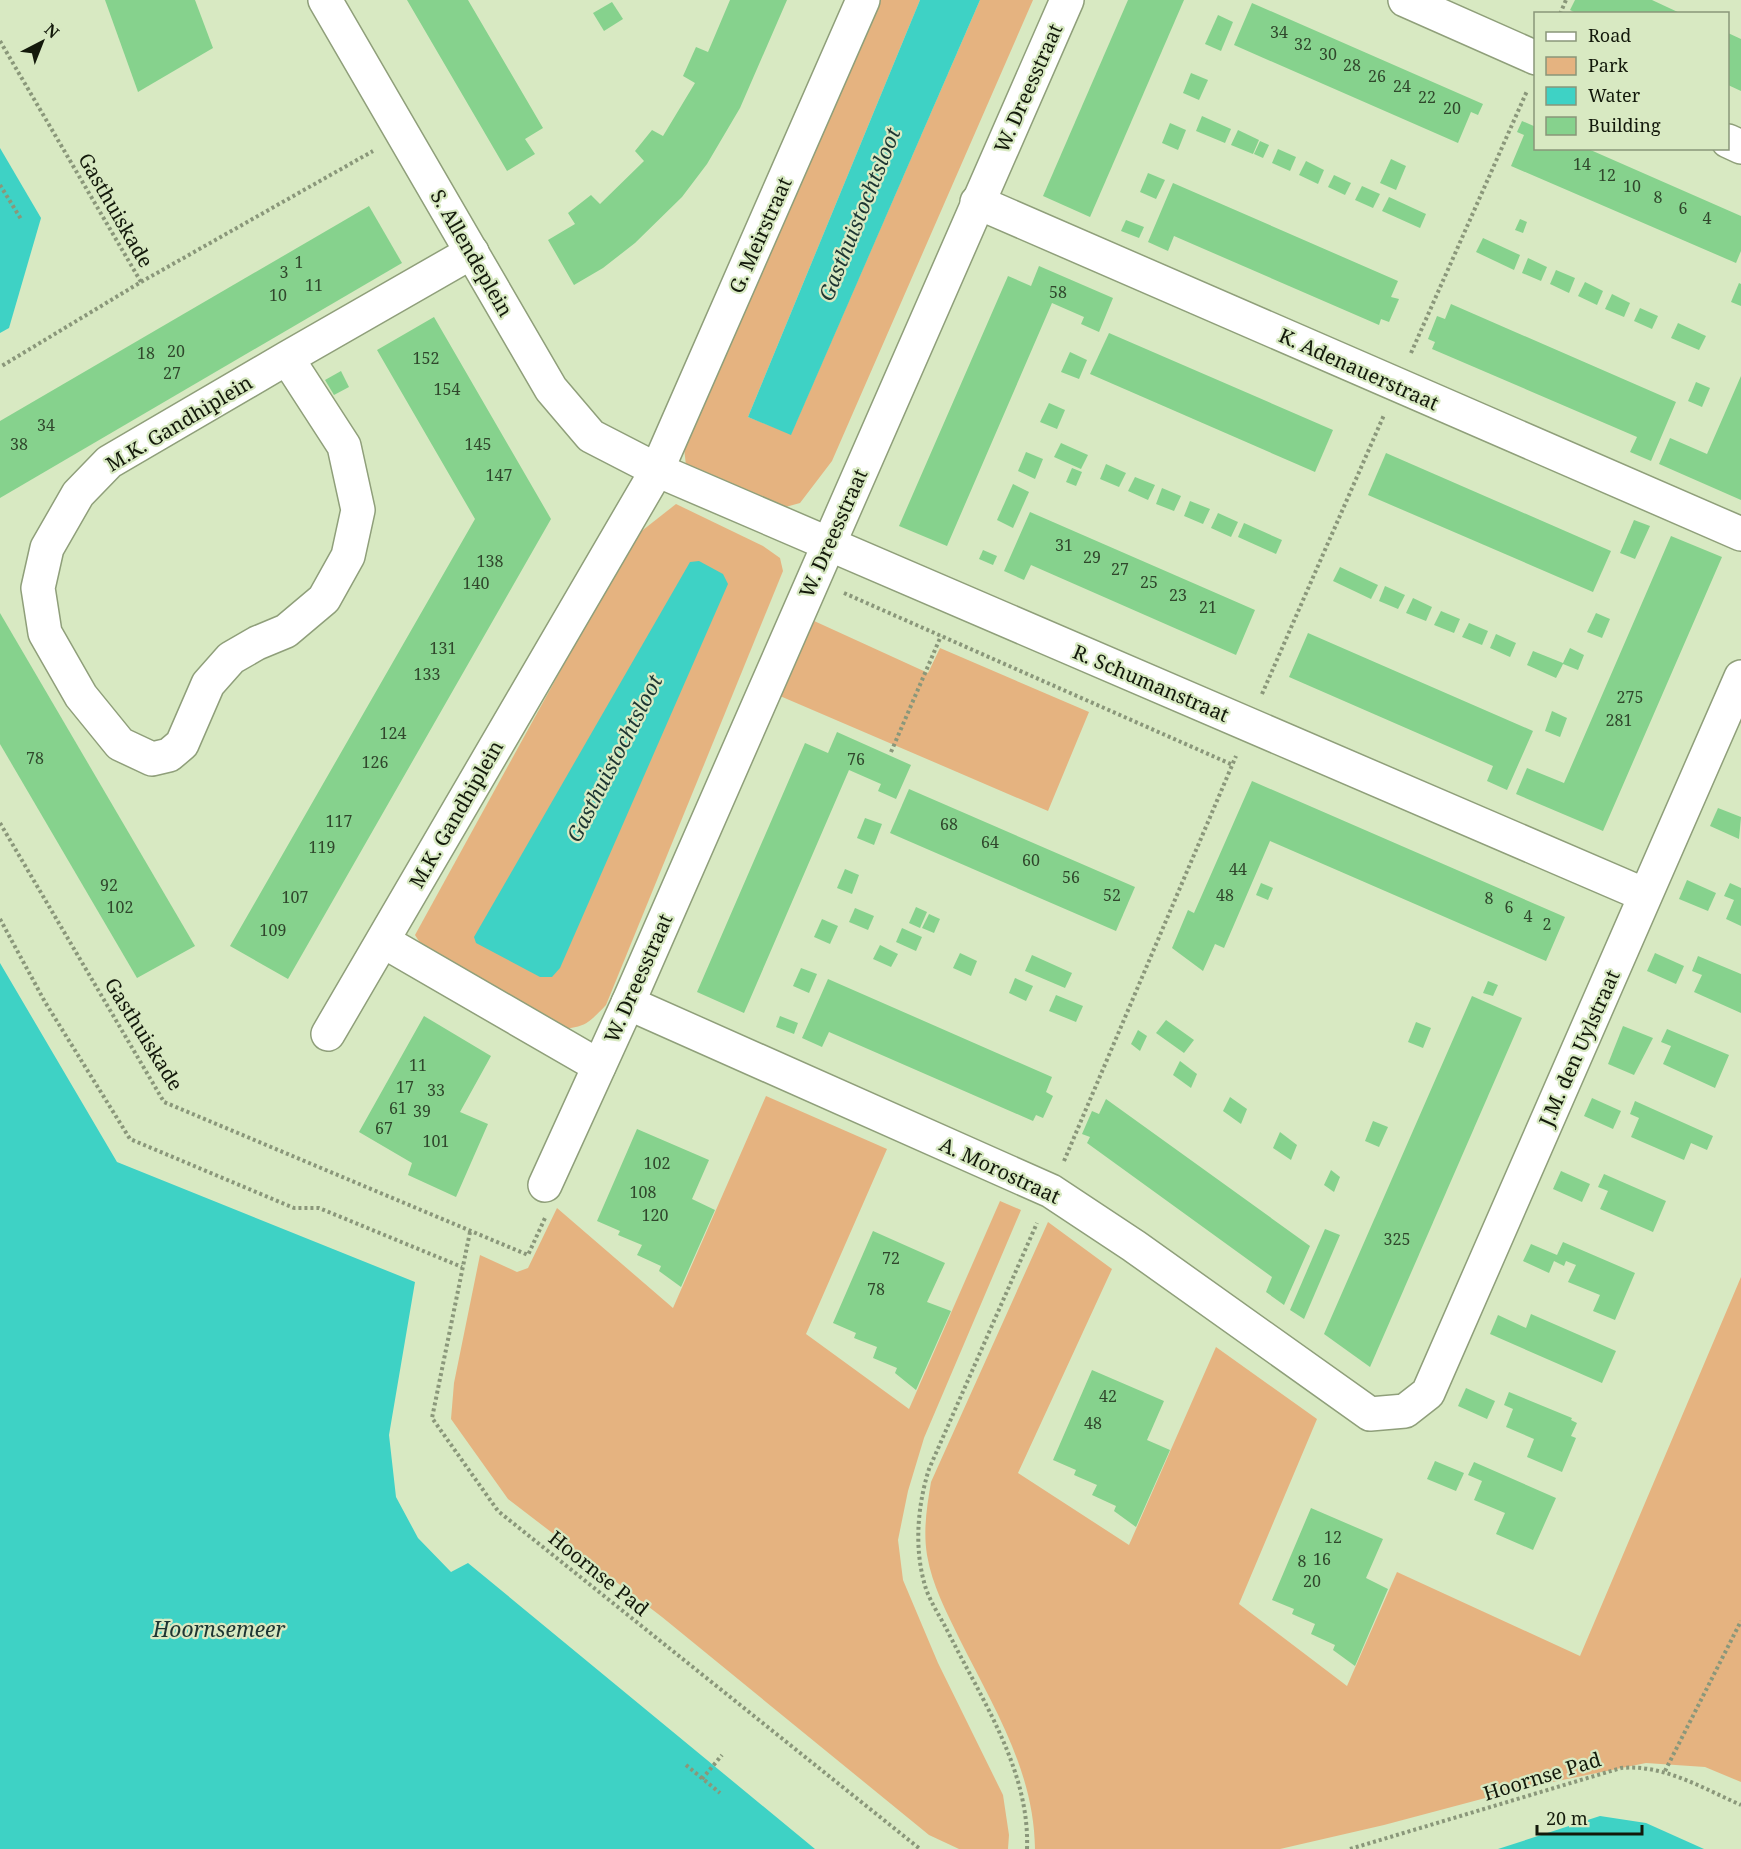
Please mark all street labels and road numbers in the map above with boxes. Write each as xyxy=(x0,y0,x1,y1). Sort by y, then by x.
street label: W. Dreesstraat xyxy=(988,19,1068,157)
street label: Gasthuiskade xyxy=(72,148,160,272)
street label: G. Meirstraat xyxy=(722,173,798,297)
street label: S. Allendeplein xyxy=(425,184,519,322)
street label: K. Adenauerstraat xyxy=(1275,322,1443,416)
street label: M.K. Gandhiplein xyxy=(101,369,257,477)
street label: W. Dreesstraat xyxy=(793,464,873,602)
street label: R. Schumanstraat xyxy=(1069,638,1233,728)
street label: M.K. Gandhiplein xyxy=(403,735,509,893)
street label: W. Dreesstraat xyxy=(598,909,678,1047)
street label: J.M. den Uylstraat xyxy=(1532,965,1626,1131)
street label: Gasthuiskade xyxy=(99,972,189,1096)
street label: A. Morostraat xyxy=(935,1130,1065,1210)
street label: Hoornse Pad xyxy=(543,1524,655,1622)
street label: Hoornse Pad xyxy=(1480,1745,1604,1807)

